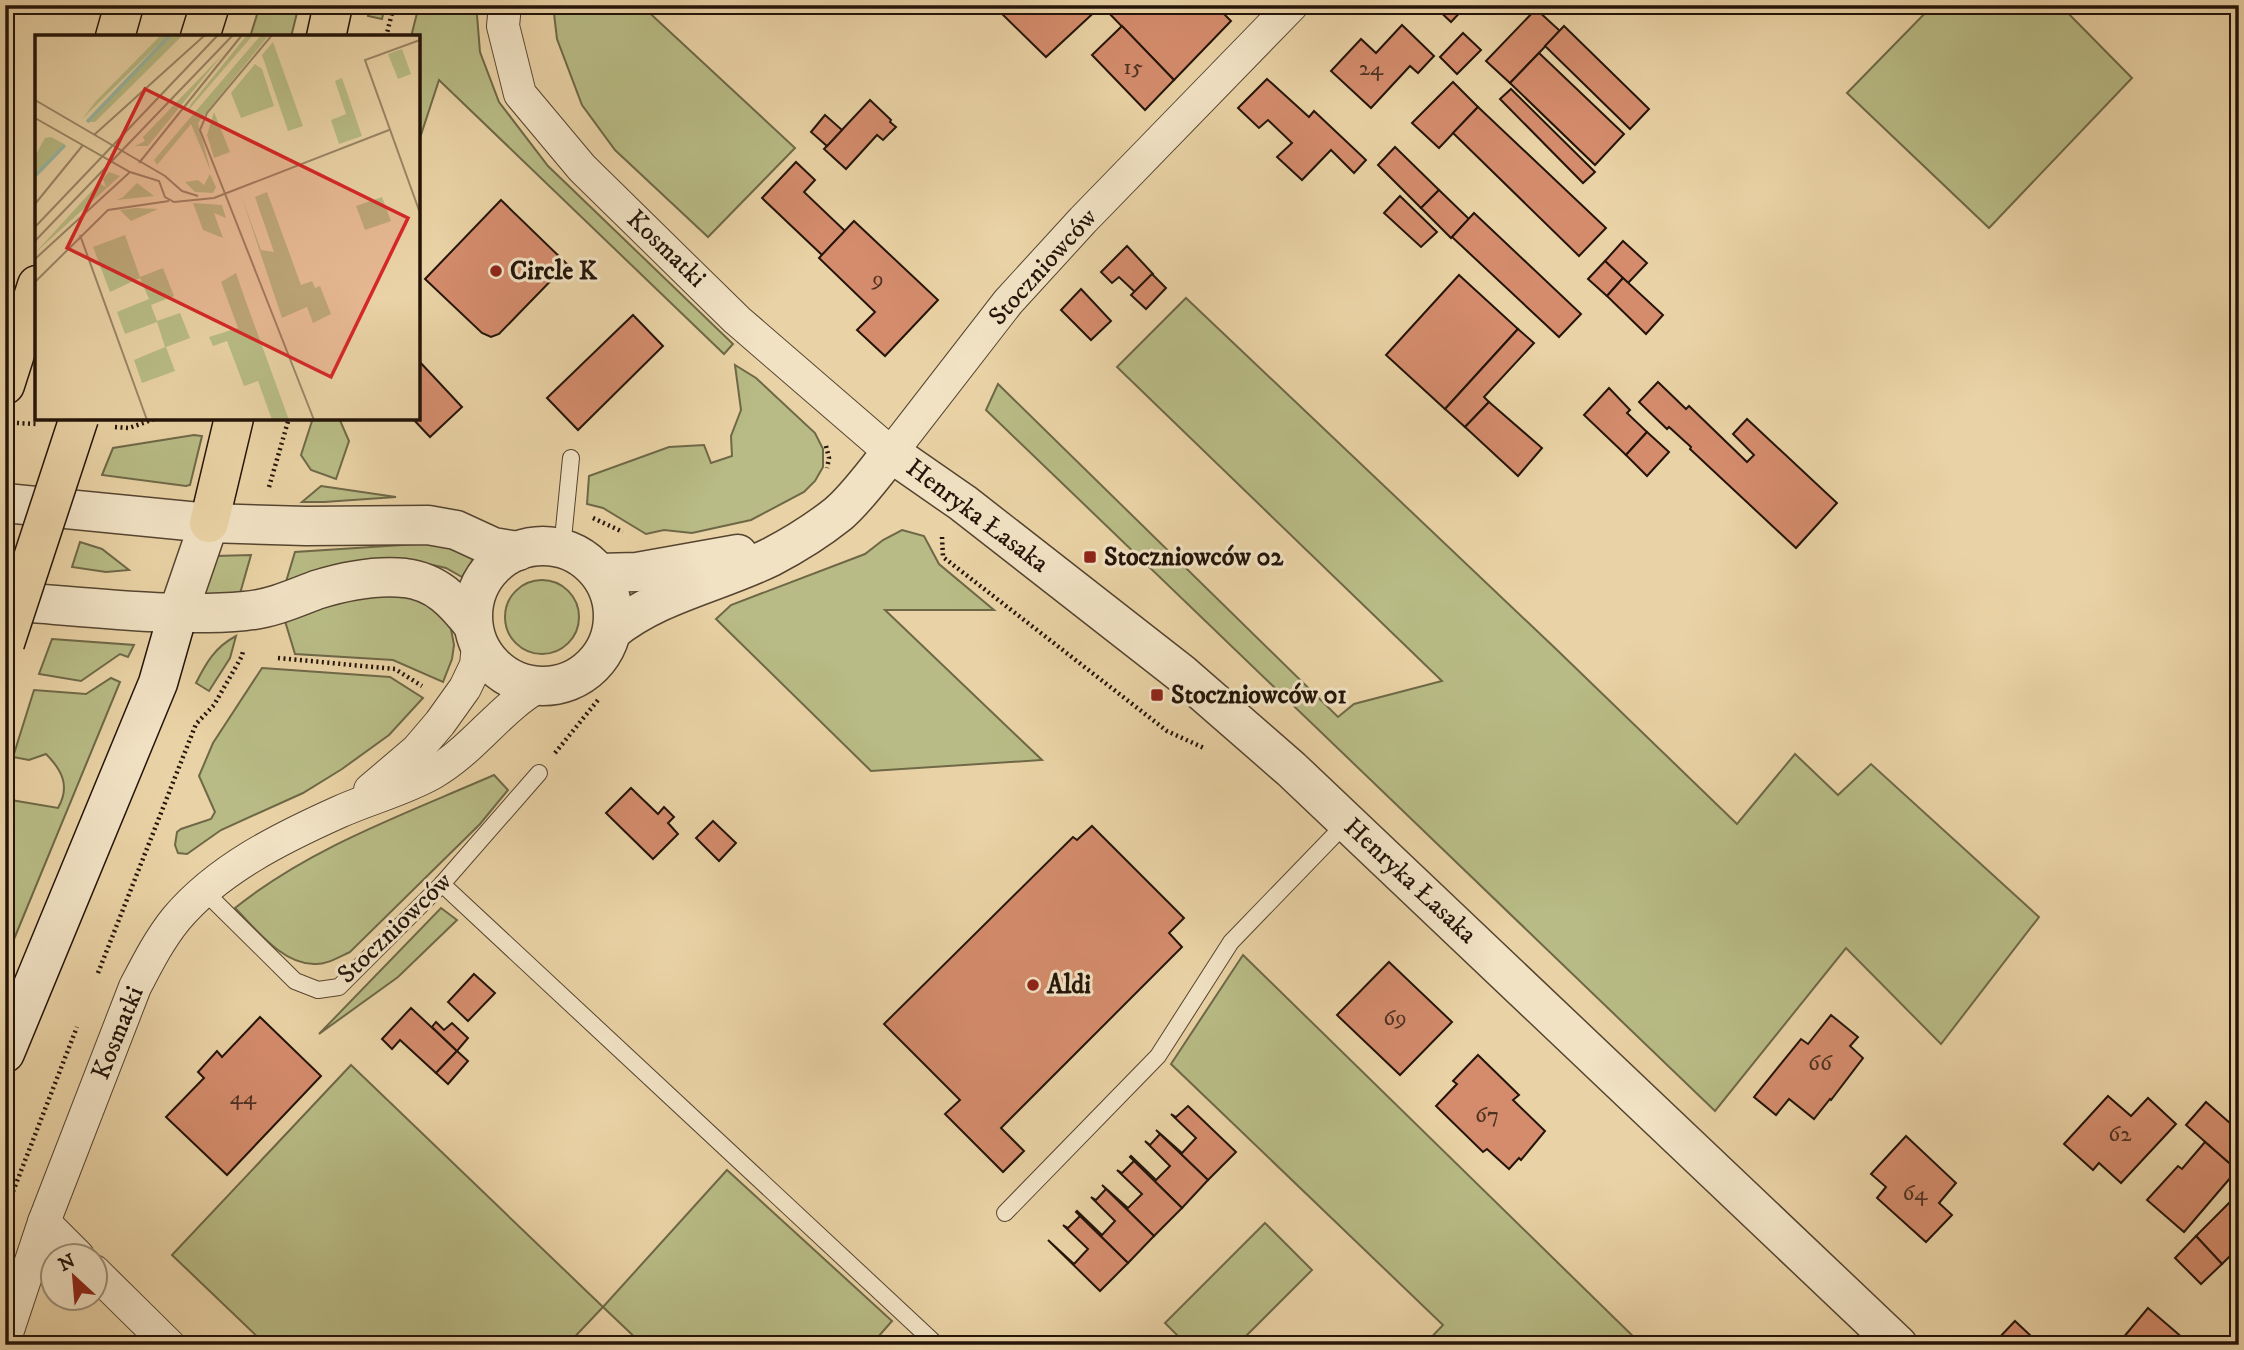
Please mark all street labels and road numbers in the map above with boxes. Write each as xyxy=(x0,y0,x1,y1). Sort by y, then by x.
street label: Stoczniowców xyxy=(982,201,1105,333)
street label: Kosmatki xyxy=(619,203,713,295)
street label: Henryka Łasaka xyxy=(899,452,1055,580)
street label: Henryka Łasaka xyxy=(1336,811,1484,951)
street label: Stoczniowców xyxy=(331,865,460,991)
street label: Kosmatki xyxy=(84,981,152,1085)

